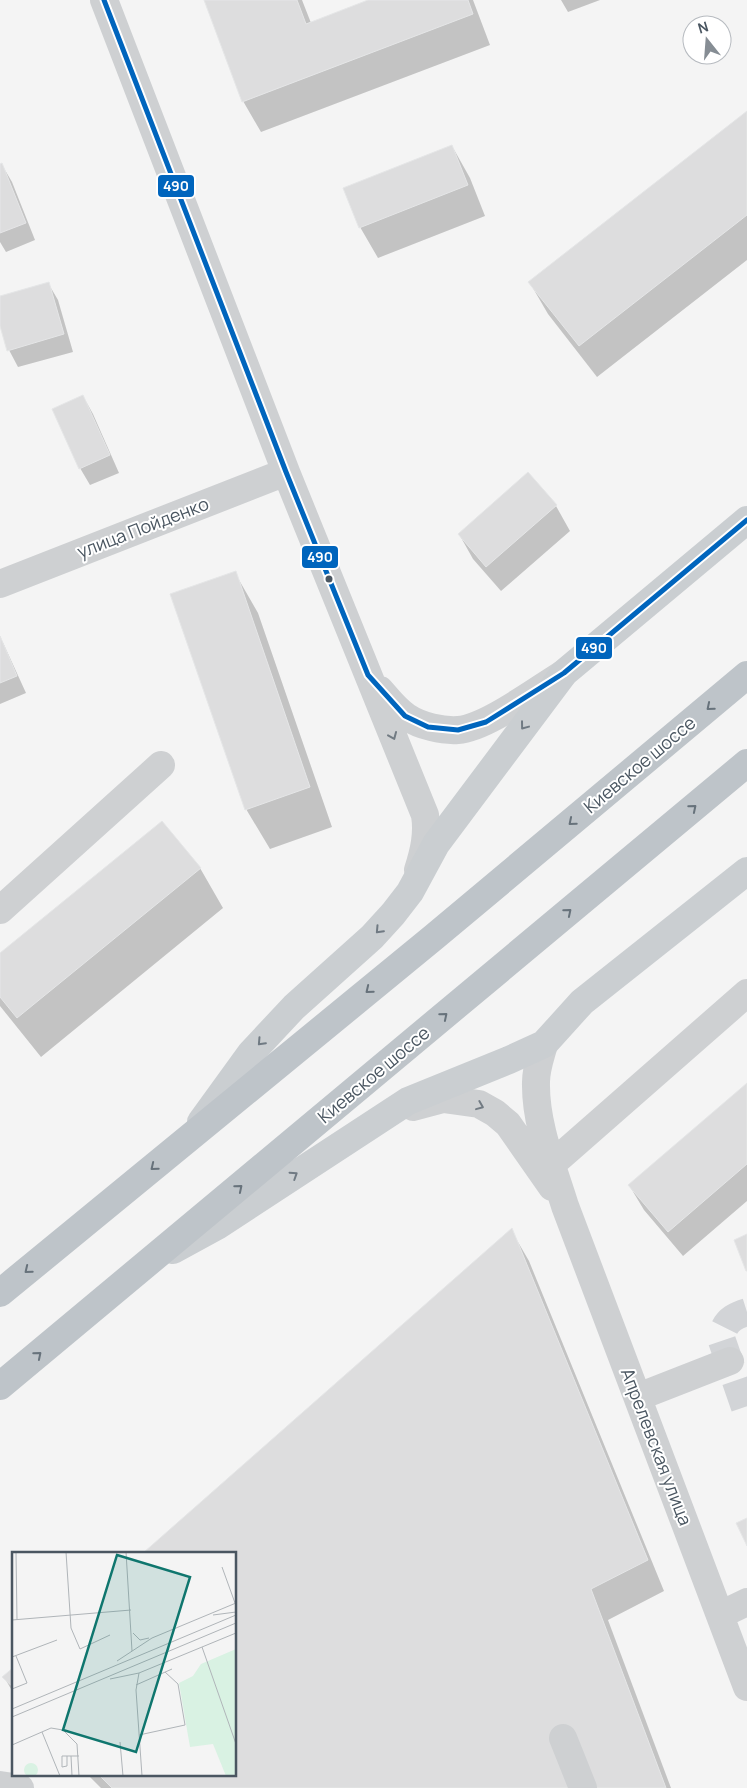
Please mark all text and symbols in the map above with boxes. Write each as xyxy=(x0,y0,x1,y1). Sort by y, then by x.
north arrow xyxy=(682,15,732,65)
text: N xyxy=(695,17,711,38)
line badge: 490 xyxy=(157,174,195,198)
text: 490 xyxy=(163,176,189,195)
street label: улица Пойденко xyxy=(73,491,212,563)
line badge: 490 xyxy=(301,545,339,569)
text: 490 xyxy=(307,547,333,566)
unlabelled marker xyxy=(324,574,334,584)
line badge: 490 xyxy=(575,636,613,660)
text: 490 xyxy=(581,638,607,657)
one-way arrow xyxy=(706,701,715,710)
street label: Киевское шоссе xyxy=(578,710,700,818)
one-way arrow xyxy=(521,720,530,730)
one-way arrow xyxy=(387,732,397,740)
one-way arrow xyxy=(687,805,696,813)
one-way arrow xyxy=(568,817,577,826)
one-way arrow xyxy=(563,909,572,918)
one-way arrow xyxy=(376,924,385,933)
one-way arrow xyxy=(366,985,375,994)
one-way arrow xyxy=(438,1014,447,1022)
street label: Киевское шоссе xyxy=(312,1020,434,1128)
one-way arrow xyxy=(258,1037,267,1046)
one-way arrow xyxy=(475,1100,484,1110)
one-way arrow xyxy=(151,1161,160,1169)
one-way arrow xyxy=(288,1172,298,1181)
one-way arrow xyxy=(233,1185,242,1194)
one-way arrow xyxy=(25,1264,34,1273)
one-way arrow xyxy=(32,1352,41,1361)
street label: Апрелевская улица xyxy=(616,1365,698,1529)
inset map xyxy=(12,1552,236,1776)

